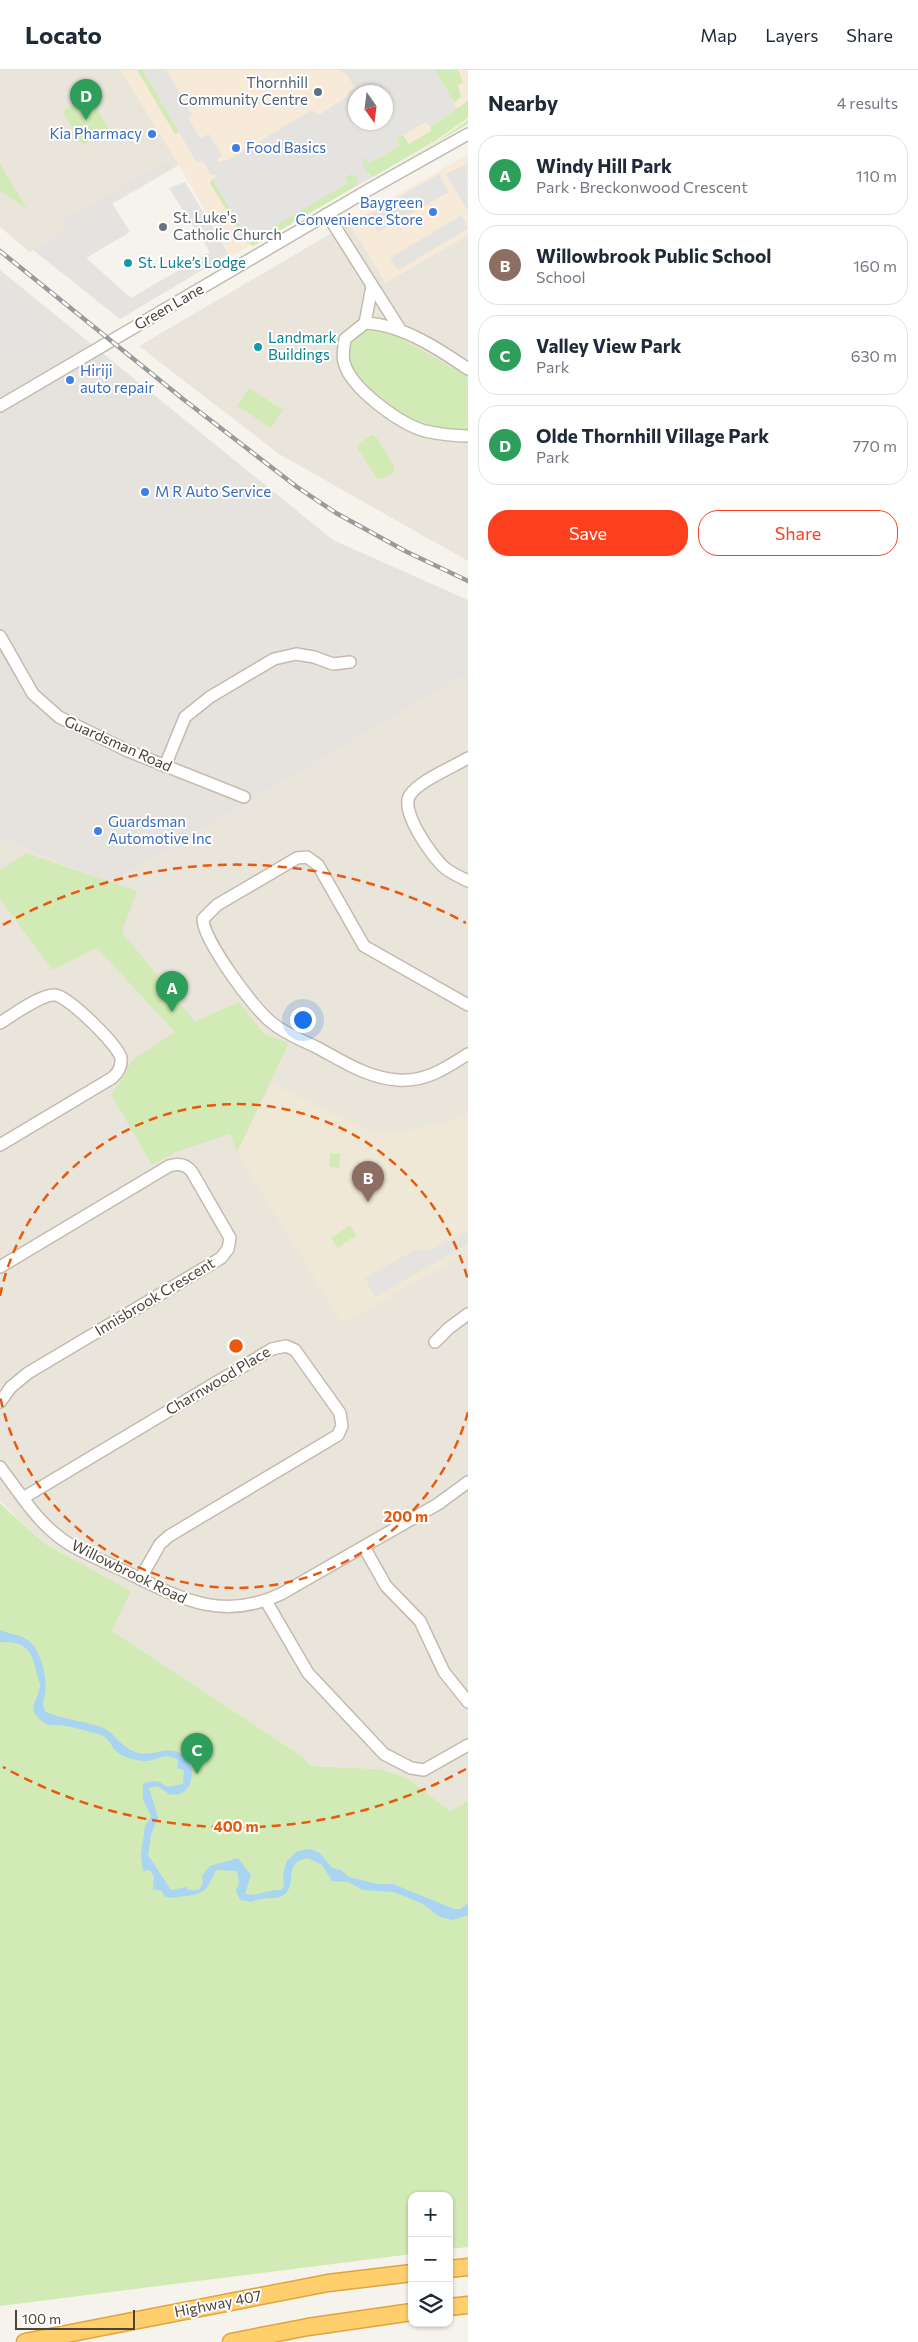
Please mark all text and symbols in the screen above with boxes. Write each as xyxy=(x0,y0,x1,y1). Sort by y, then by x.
text: Locato xyxy=(25,20,102,49)
text: Map xyxy=(700,24,737,46)
text: Layers xyxy=(765,24,818,46)
text: Share xyxy=(846,24,893,46)
place label: Thornhill Community Centre xyxy=(178,73,308,108)
pin: D xyxy=(70,79,102,120)
north arrow xyxy=(348,85,393,130)
marker: Thornhill Community Centre xyxy=(312,86,324,98)
text: Nearby xyxy=(488,90,558,115)
text: 4 results xyxy=(837,93,898,112)
place label: Kia Pharmacy xyxy=(49,124,142,142)
marker: Kia Pharmacy xyxy=(146,128,158,140)
place label: Food Basics xyxy=(246,138,326,156)
marker: Food Basics xyxy=(230,142,242,154)
text: Windy Hill Park xyxy=(536,154,672,177)
text: A xyxy=(499,166,511,185)
text: 110 m xyxy=(856,166,897,185)
text: Park · Breckonwood Crescent xyxy=(536,177,748,196)
place label: Baygreen Convenience Store xyxy=(296,193,423,228)
marker: Baygreen Convenience Store xyxy=(427,206,439,218)
place label: St. Luke's Catholic Church xyxy=(173,208,282,243)
marker: St. Luke's Catholic Church xyxy=(157,221,169,233)
text: Willowbrook Public School xyxy=(536,244,772,267)
place label: St. Luke’s Lodge xyxy=(138,253,246,271)
text: B xyxy=(500,256,510,275)
text: 160 m xyxy=(853,256,897,275)
marker: St. Luke’s Lodge xyxy=(122,257,134,269)
text: School xyxy=(536,267,586,286)
street label: Green Lane xyxy=(131,279,206,333)
place label: Landmark Buildings xyxy=(268,328,337,363)
text: Valley View Park xyxy=(536,334,682,357)
marker: Landmark Buildings xyxy=(252,341,264,353)
text: C xyxy=(500,346,510,365)
text: 630 m xyxy=(851,346,897,365)
text: Park xyxy=(536,357,569,376)
place label: Hiriji auto repair xyxy=(80,361,154,396)
marker: Hiriji auto repair xyxy=(64,374,76,386)
text: Olde Thornhill Village Park xyxy=(536,424,769,447)
text: D xyxy=(499,436,511,455)
text: 770 m xyxy=(853,436,897,455)
text: Park xyxy=(536,447,569,466)
place label: M R Auto Service xyxy=(155,482,271,500)
marker: M R Auto Service xyxy=(139,486,151,498)
button: Save xyxy=(488,510,688,556)
button: Share xyxy=(698,510,898,556)
street label: Guardsman Road xyxy=(62,711,175,775)
place label: Guardsman Automotive Inc xyxy=(108,812,212,847)
marker: Guardsman Automotive Inc xyxy=(92,825,104,837)
pin: A xyxy=(156,971,188,1012)
your location xyxy=(290,1007,316,1033)
pin: B xyxy=(352,1161,384,1202)
street label: Innisbrook Crescent xyxy=(91,1253,218,1339)
centre of rings xyxy=(227,1337,245,1355)
street label: Charnwood Place xyxy=(162,1342,273,1418)
text: 200 m xyxy=(384,1507,428,1525)
street label: Willowbrook Road xyxy=(69,1535,190,1607)
pin: C xyxy=(181,1733,213,1774)
text: 400 m xyxy=(213,1817,259,1835)
map controls xyxy=(408,2192,453,2327)
button: + xyxy=(408,2192,453,2237)
button: − xyxy=(408,2237,453,2282)
button: layers xyxy=(408,2282,453,2327)
street label: Highway 407 xyxy=(173,2286,263,2320)
scale bar xyxy=(15,2307,135,2330)
text: 100 m xyxy=(22,2310,61,2327)

